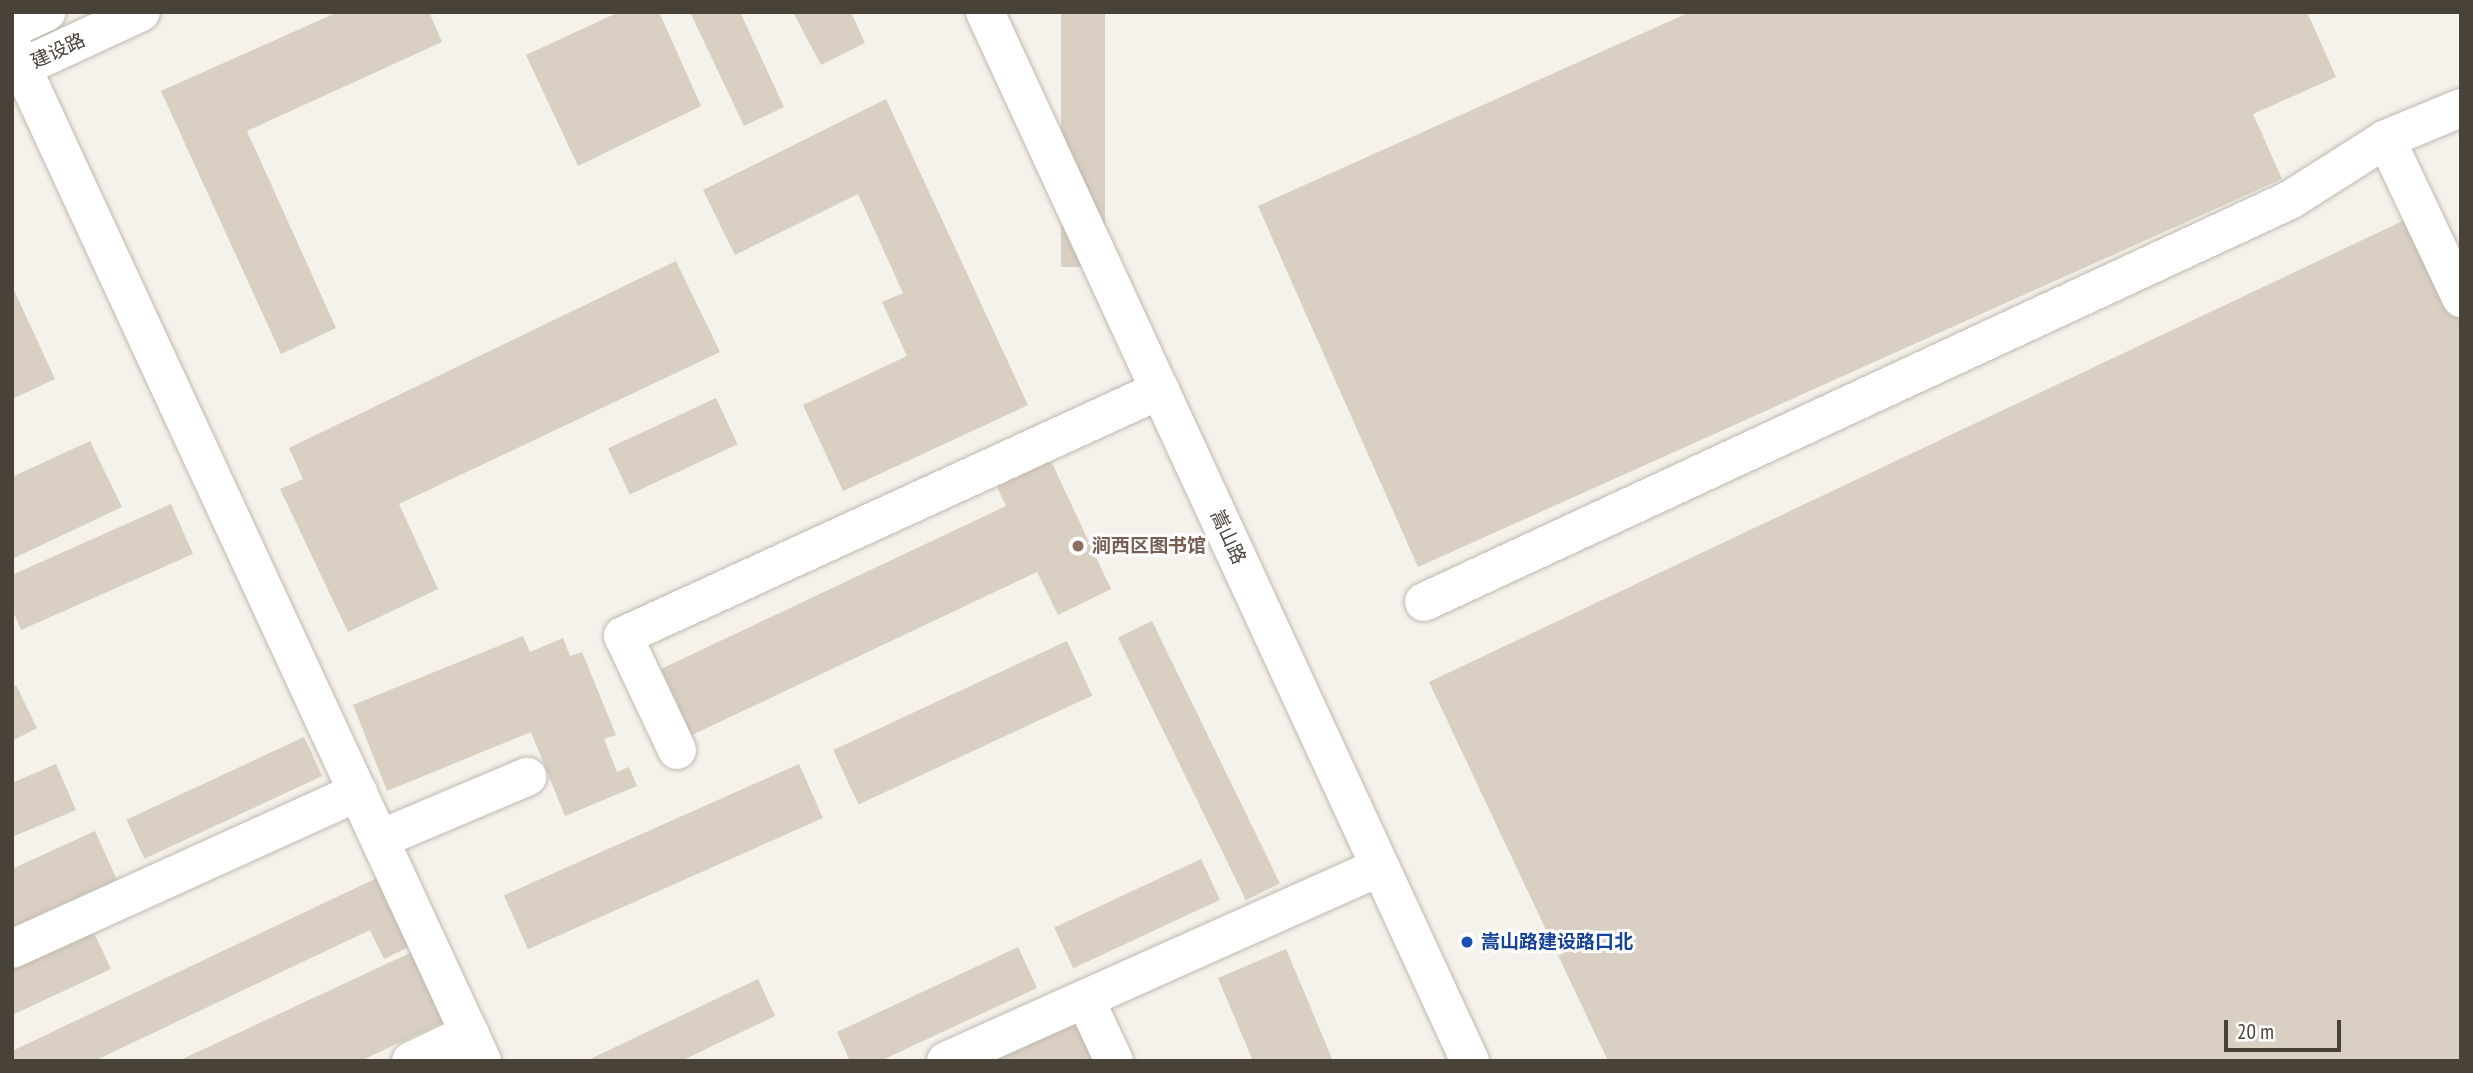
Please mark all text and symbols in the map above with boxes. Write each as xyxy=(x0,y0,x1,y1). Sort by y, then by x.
street label: 建设路 xyxy=(27,29,89,73)
street label: 嵩山路 xyxy=(1206,506,1250,568)
place label: 涧西区图书馆 xyxy=(1092,535,1206,557)
marker: 涧西区图书馆 xyxy=(1070,538,1086,554)
place label: 嵩山路建设路口北 xyxy=(1481,931,1633,953)
marker: 嵩山路建设路口北 xyxy=(1459,934,1475,950)
scale bar xyxy=(2228,1006,2345,1050)
text: 20 m xyxy=(2237,1018,2274,1045)

